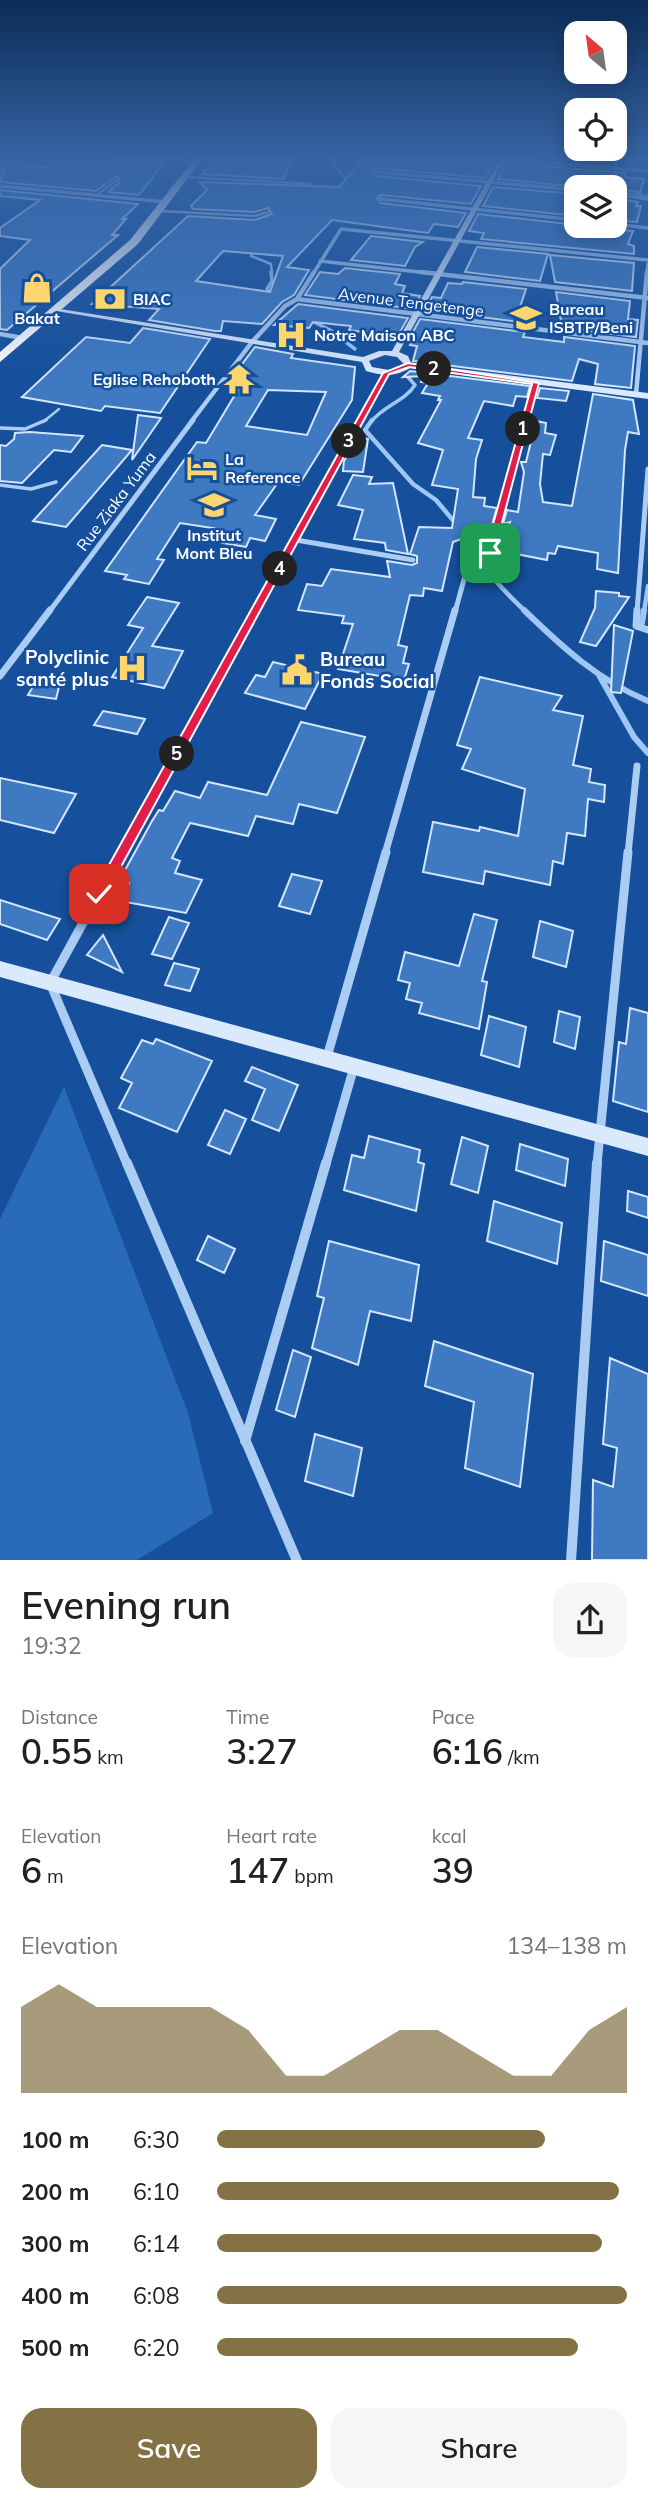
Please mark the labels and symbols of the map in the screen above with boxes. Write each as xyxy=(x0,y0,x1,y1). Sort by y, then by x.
north arrow xyxy=(564,21,626,84)
shop icon: Bakat xyxy=(20,271,54,305)
bank icon: BIAC xyxy=(93,282,127,316)
street label: Avenue Tengetenge xyxy=(337,283,485,321)
place label: BIAC xyxy=(133,289,171,309)
place label: Bureau ISBTP/Beni xyxy=(549,299,633,337)
school or university icon: Bureau ISBTP/Beni xyxy=(509,301,543,335)
place label: Bakat xyxy=(14,308,60,328)
hospital icon: Notre Maison ABC xyxy=(274,318,308,352)
place label: Notre Maison ABC xyxy=(314,325,454,345)
pin: 2 xyxy=(416,352,452,386)
temple icon: Eglise Rehoboth xyxy=(222,362,256,396)
place label: Eglise Rehoboth xyxy=(93,369,216,389)
pin: 1 xyxy=(505,412,540,446)
pin: 3 xyxy=(332,424,366,458)
street label: Rue Ziaka Yuma xyxy=(72,447,160,555)
place label: La Reference xyxy=(225,449,301,487)
hotel icon: La Reference xyxy=(185,451,219,485)
school or university icon: Institut Mont Bleu xyxy=(197,488,231,522)
pin xyxy=(460,523,520,583)
place label: Institut Mont Bleu xyxy=(175,525,253,563)
pin: 4 xyxy=(262,552,298,586)
place label: Polyclinic santé plus xyxy=(16,645,109,691)
place label: Bureau Fonds Social xyxy=(320,647,435,693)
hospital icon: Polyclinic santé plus xyxy=(115,651,149,685)
public building icon: Bureau Fonds Social xyxy=(280,653,314,687)
pin: 5 xyxy=(160,736,194,772)
pin xyxy=(69,864,129,924)

